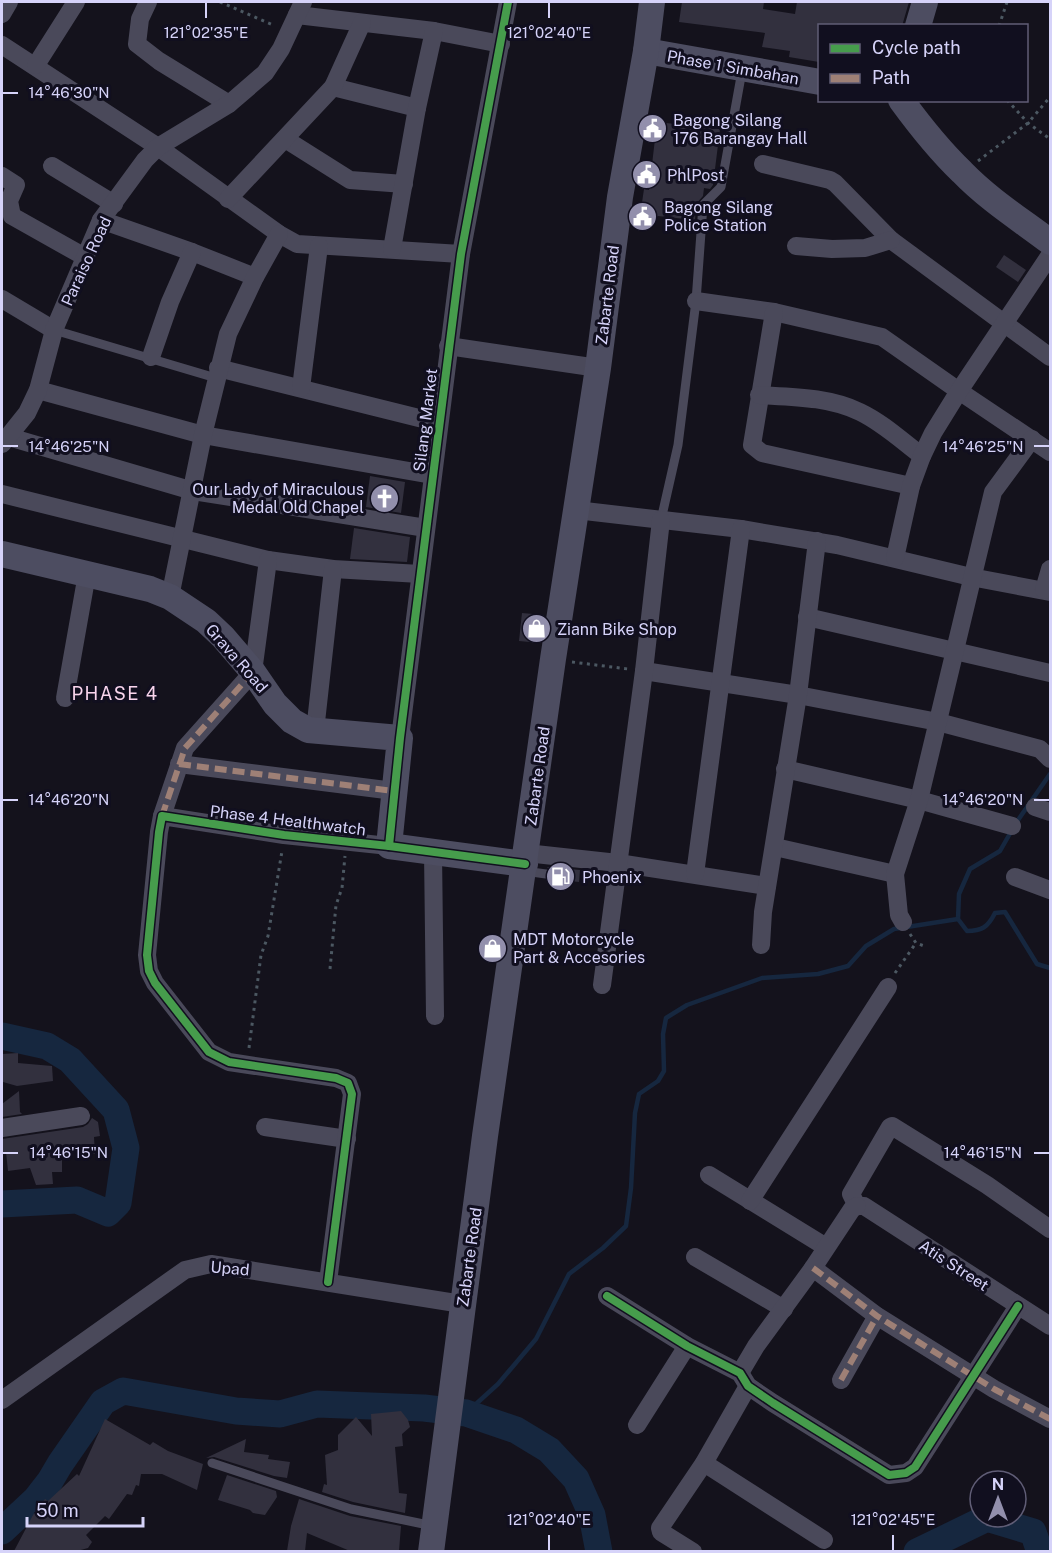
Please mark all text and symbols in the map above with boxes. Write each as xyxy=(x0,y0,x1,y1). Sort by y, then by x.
text: 121°02'35"E xyxy=(164,24,248,41)
text: 121°02'40"E xyxy=(507,24,591,41)
legend xyxy=(818,24,1028,102)
text: Cycle path xyxy=(872,37,961,58)
street label: Phase 1 Simbahan xyxy=(665,47,800,88)
text: Path xyxy=(872,67,910,88)
text: 14°46'30"N xyxy=(28,84,110,101)
place label: Bagong Silang 176 Barangay Hall xyxy=(673,111,808,148)
public building icon: Bagong Silang 176 Barangay Hall xyxy=(636,113,668,145)
public building icon: PhlPost xyxy=(630,159,662,191)
place label: PhlPost xyxy=(667,166,724,185)
place label: Bagong Silang Police Station xyxy=(664,198,773,235)
public building icon: Bagong Silang Police Station xyxy=(627,200,659,232)
street label: Paraiso Road xyxy=(57,213,115,309)
street label: Zabarte Road xyxy=(592,244,623,346)
street label: Silang Market xyxy=(410,367,441,473)
text: 14°46'25"N xyxy=(28,438,110,455)
text: 14°46'25"N xyxy=(942,438,1024,455)
place label: Our Lady of Miraculous Medal Old Chapel xyxy=(192,480,364,517)
church icon: Our Lady of Miraculous Medal Old Chapel xyxy=(369,482,401,514)
shop icon: Ziann Bike Shop xyxy=(520,613,552,645)
street label: Grava Road xyxy=(202,620,272,697)
place label: Ziann Bike Shop xyxy=(557,620,677,639)
district label: PHASE 4 xyxy=(71,683,159,704)
street label: Zabarte Road xyxy=(521,725,554,827)
text: 14°46'20"N xyxy=(29,791,109,808)
text: 14°46'20"N xyxy=(943,791,1023,808)
street label: Phase 4 Healthwatch xyxy=(209,801,367,839)
fuel station icon: Phoenix xyxy=(545,861,577,893)
place label: Phoenix xyxy=(582,868,642,887)
place label: MDT Motorcycle Part & Accesories xyxy=(513,930,645,967)
shop icon: MDT Motorcycle Part & Accesories xyxy=(476,932,508,964)
text: 14°46'15"N xyxy=(30,1144,108,1161)
text: 14°46'15"N xyxy=(944,1144,1022,1161)
street label: Zabarte Road xyxy=(453,1206,486,1308)
street label: Atis Street xyxy=(915,1236,992,1295)
street label: Upad xyxy=(210,1257,250,1280)
north arrow xyxy=(968,1469,1028,1529)
text: N xyxy=(992,1475,1004,1494)
scale bar xyxy=(27,1490,142,1528)
text: 50 m xyxy=(36,1500,79,1521)
text: 121°02'40"E xyxy=(507,1511,591,1528)
text: 121°02'45"E xyxy=(851,1511,935,1528)

